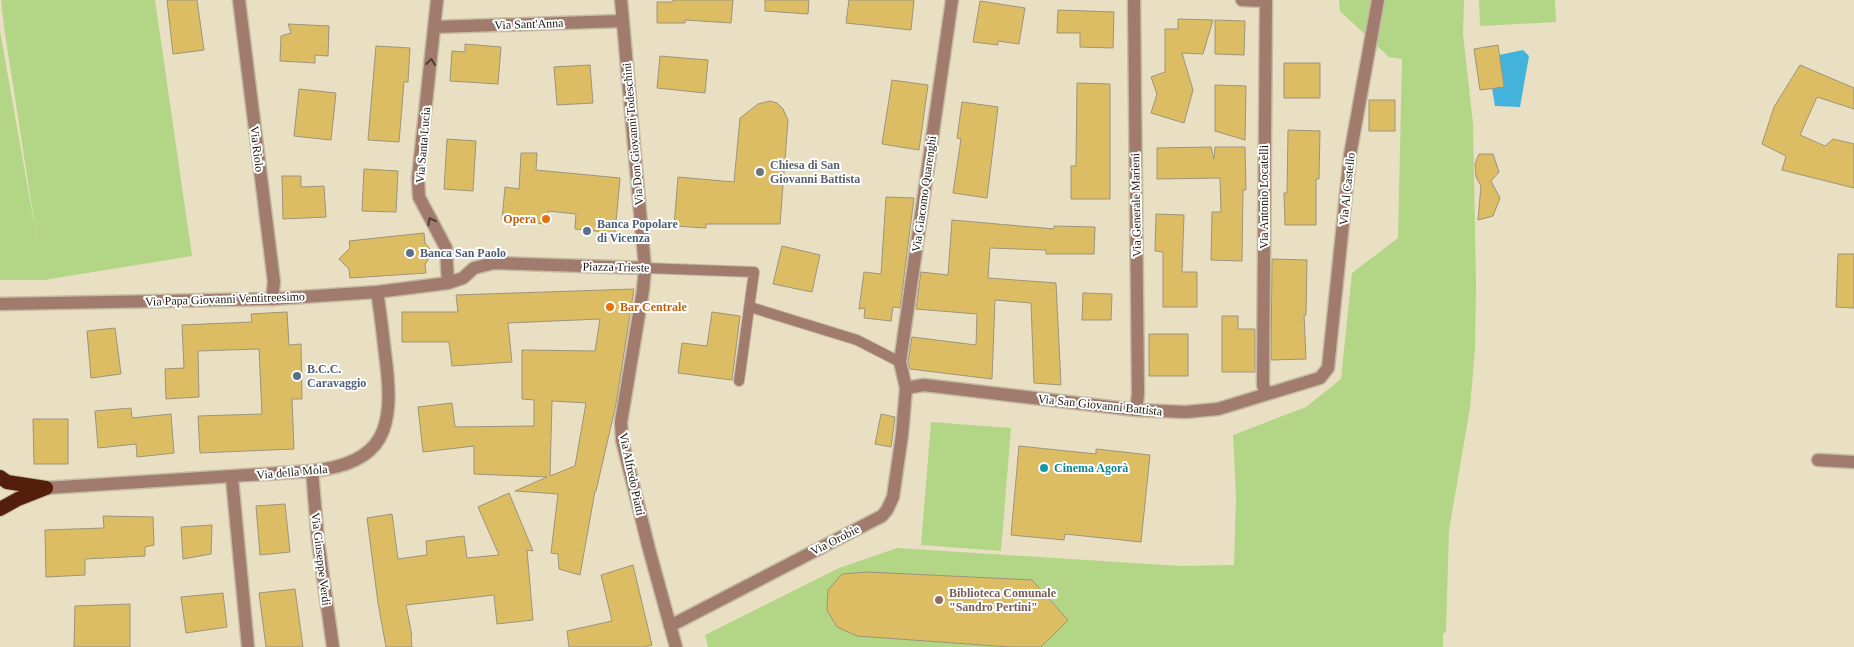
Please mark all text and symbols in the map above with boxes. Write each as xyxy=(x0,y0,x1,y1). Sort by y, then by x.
street label: Via Sant'Anna xyxy=(494,16,564,32)
one-way arrow xyxy=(425,58,436,66)
street label: Via Don Giovanni Todeschini xyxy=(620,61,646,206)
street label: Via Santa Lucia xyxy=(413,106,433,184)
street label: Via Riolo xyxy=(247,125,267,173)
street label: Via Giacomo Quarenghi xyxy=(909,134,939,253)
street label: Via Antonio Locatelli xyxy=(1257,144,1271,249)
street label: Via Generale Marieni xyxy=(1128,152,1144,257)
street label: Via Al Castello xyxy=(1336,152,1358,226)
place label: Chiesa di San Giovanni Battista xyxy=(770,158,860,186)
marker: Chiesa di San Giovanni Battista xyxy=(754,166,766,178)
place label: Opera xyxy=(503,212,536,226)
marker: Opera xyxy=(540,213,552,225)
one-way arrow xyxy=(428,217,438,226)
place label: Banca Popolare di Vicenza xyxy=(597,217,678,245)
marker: Banca Popolare di Vicenza xyxy=(581,225,593,237)
place label: Banca San Paolo xyxy=(420,246,506,260)
marker: Banca San Paolo xyxy=(404,247,416,259)
street label: Piazza Trieste xyxy=(582,259,650,275)
street label: Via Papa Giovanni Ventitreesimo xyxy=(145,289,305,309)
place label: Bar Centrale xyxy=(620,300,687,314)
marker: Bar Centrale xyxy=(604,301,616,313)
place label: B.C.C. Caravaggio xyxy=(307,362,366,390)
marker: B.C.C. Caravaggio xyxy=(291,370,303,382)
street label: Via San Giovanni Battista xyxy=(1037,392,1164,419)
street label: Via Alfredo Piatti xyxy=(616,431,648,517)
place label: Cinema Agorà xyxy=(1054,461,1128,475)
street label: Via della Mola xyxy=(256,462,329,482)
marker: Cinema Agorà xyxy=(1038,462,1050,474)
street label: Via Giuseppe Verdi xyxy=(308,512,334,607)
street label: Via Orobie xyxy=(808,522,862,558)
place label: Biblioteca Comunale "Sandro Pertini" xyxy=(949,586,1057,614)
marker: Biblioteca Comunale "Sandro Pertini" xyxy=(933,594,945,606)

